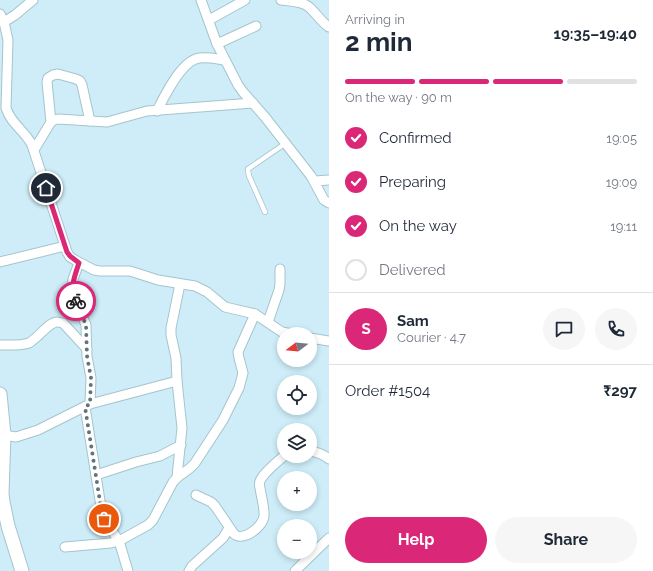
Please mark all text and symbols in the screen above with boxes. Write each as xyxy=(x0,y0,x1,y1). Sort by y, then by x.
text: Arriving in xyxy=(345,12,405,27)
text: 19:35–19:40 xyxy=(554,25,637,43)
text: 2 min xyxy=(345,27,412,57)
text: On the way · 90 m xyxy=(345,90,452,105)
icon: check xyxy=(345,127,367,149)
text: Confirmed xyxy=(379,129,452,147)
text: 19:05 xyxy=(606,131,637,146)
pin xyxy=(29,171,63,205)
icon: check xyxy=(345,171,367,193)
text: Preparing xyxy=(379,173,446,191)
text: 19:09 xyxy=(606,175,637,190)
icon: home xyxy=(35,177,57,199)
icon: check xyxy=(345,215,367,237)
text: On the way xyxy=(379,217,457,235)
text: 19:11 xyxy=(610,219,637,234)
text: Delivered xyxy=(379,261,446,279)
courier xyxy=(56,281,96,321)
icon: bike xyxy=(65,290,87,312)
button: chat xyxy=(543,308,585,350)
button: phone xyxy=(595,308,637,350)
text: Sam xyxy=(397,312,429,330)
text: S xyxy=(361,320,371,338)
north arrow xyxy=(277,327,317,367)
map controls xyxy=(277,327,317,559)
text: Courier · 4.7 xyxy=(397,330,466,345)
button: locate xyxy=(277,375,317,415)
text: Order #1504 xyxy=(345,382,430,400)
text: ₹297 xyxy=(603,382,637,400)
button: layers xyxy=(277,423,317,463)
button: + xyxy=(277,471,317,511)
pin xyxy=(87,502,121,536)
icon: bag xyxy=(93,508,115,530)
button: Help xyxy=(345,517,487,563)
button: Share xyxy=(495,517,637,563)
button: − xyxy=(277,519,317,559)

